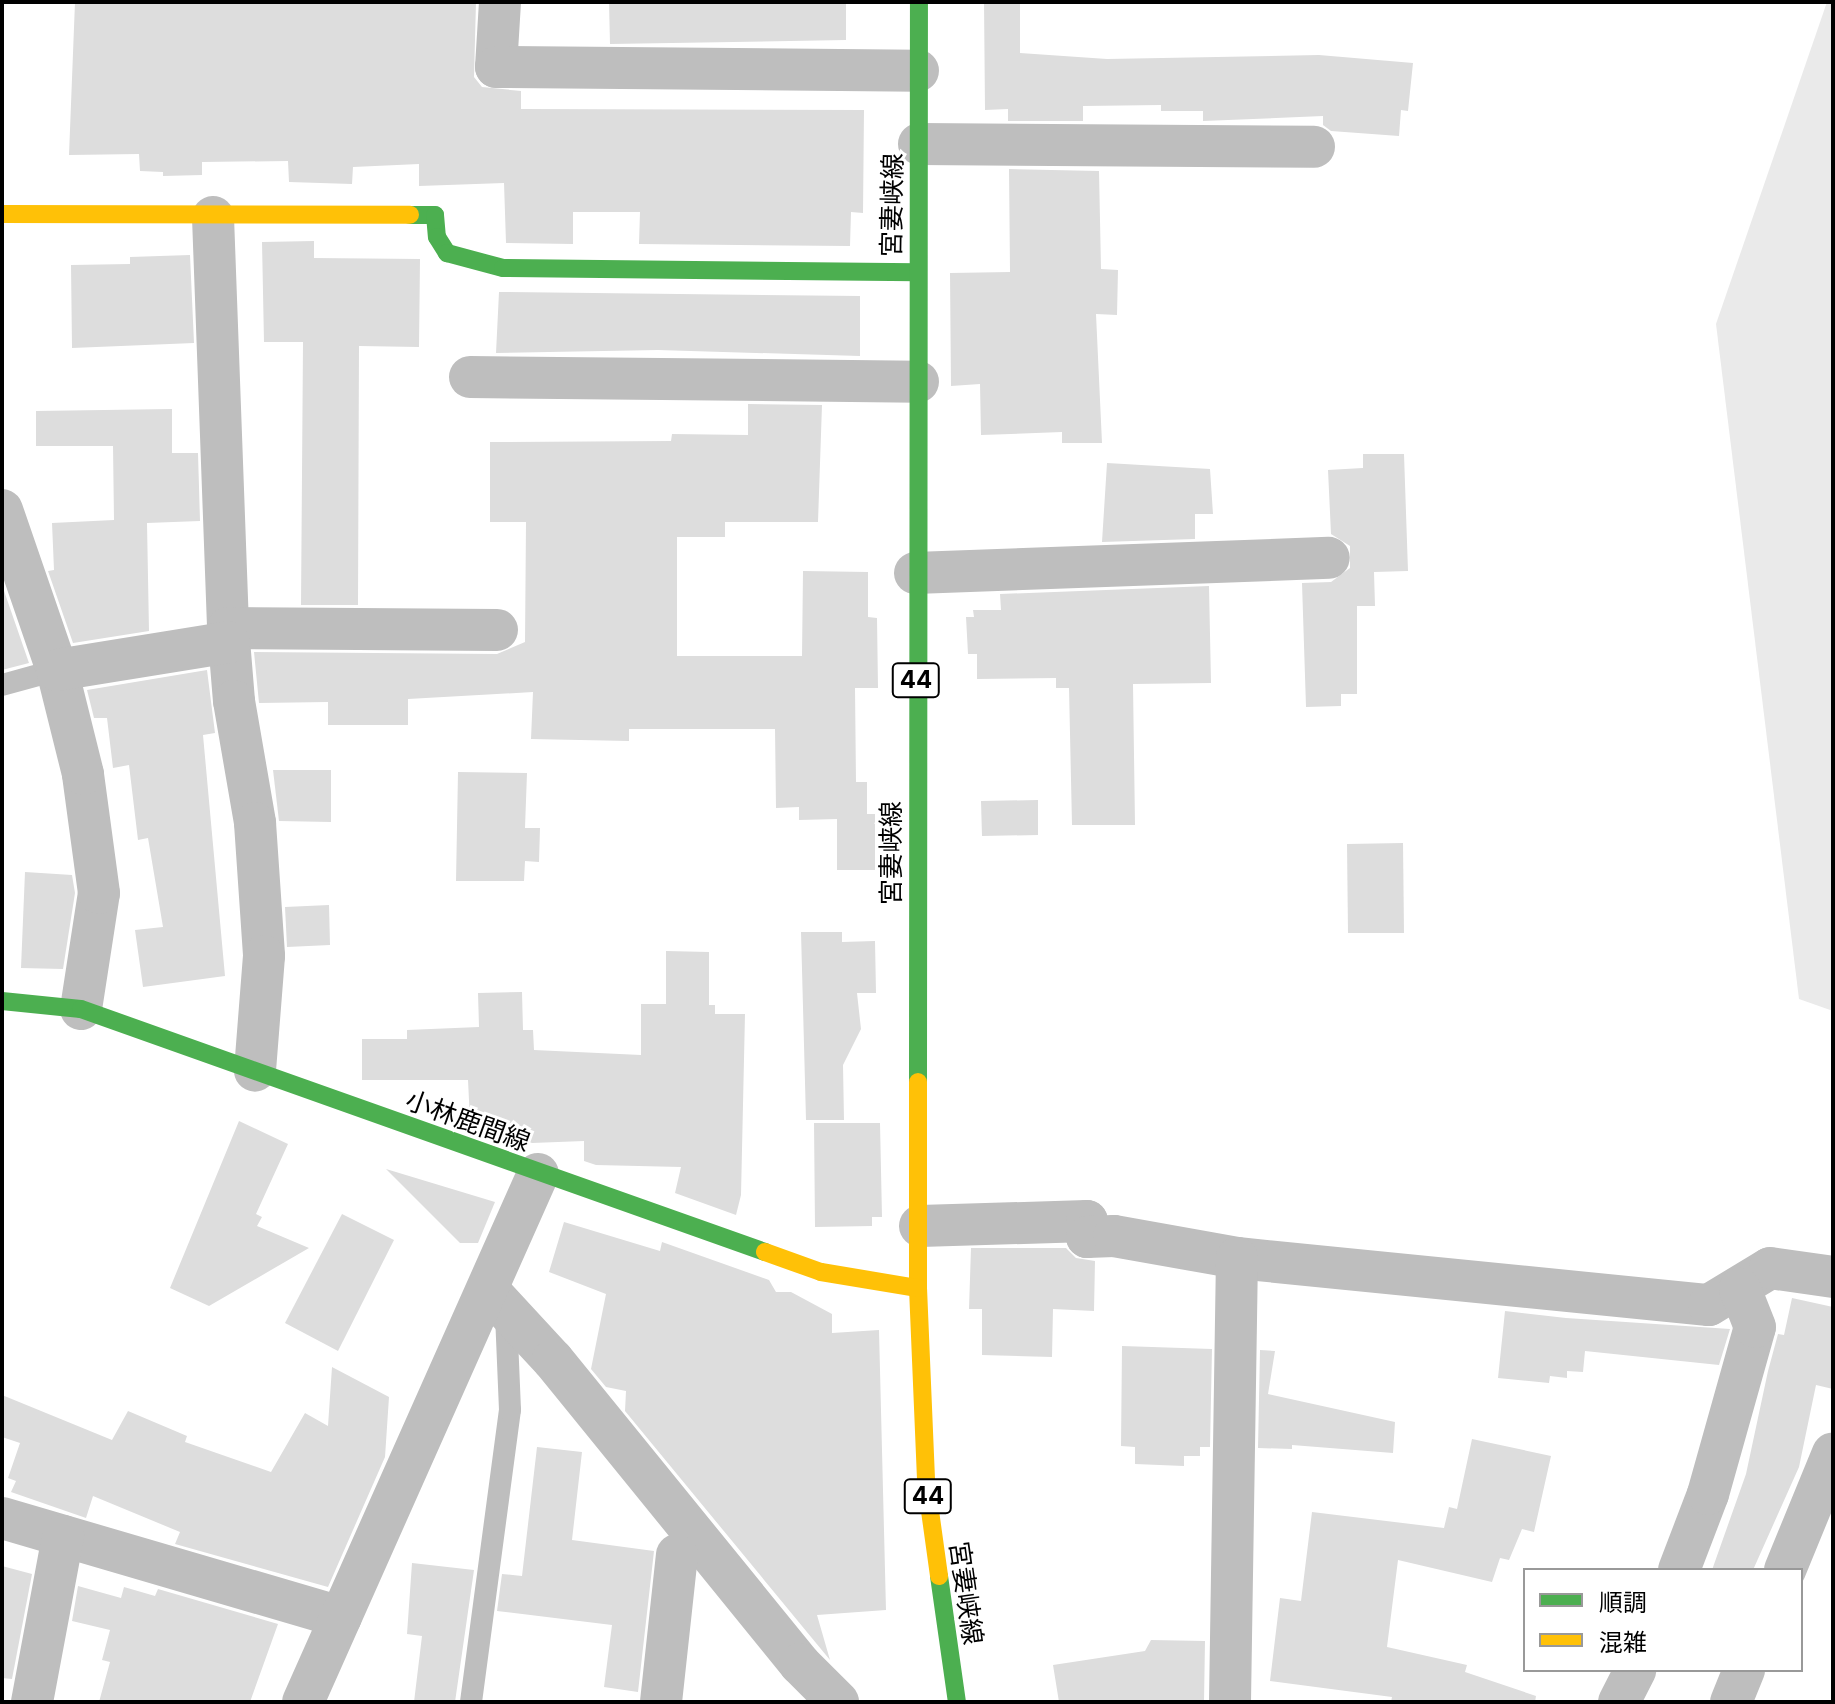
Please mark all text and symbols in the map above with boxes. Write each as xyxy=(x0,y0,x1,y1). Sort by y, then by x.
street label: 宮妻峡線 xyxy=(875,153,909,257)
road number: 44 xyxy=(890,660,942,700)
street label: 宮妻峡線 xyxy=(875,801,907,905)
street label: 小林鹿間線 xyxy=(402,1084,534,1158)
road number: 44 xyxy=(902,1476,954,1516)
street label: 宮妻峡線 xyxy=(943,1539,989,1647)
legend xyxy=(1523,1568,1803,1672)
text: 順調 xyxy=(1599,1588,1647,1617)
text: 混雑 xyxy=(1599,1628,1647,1657)

